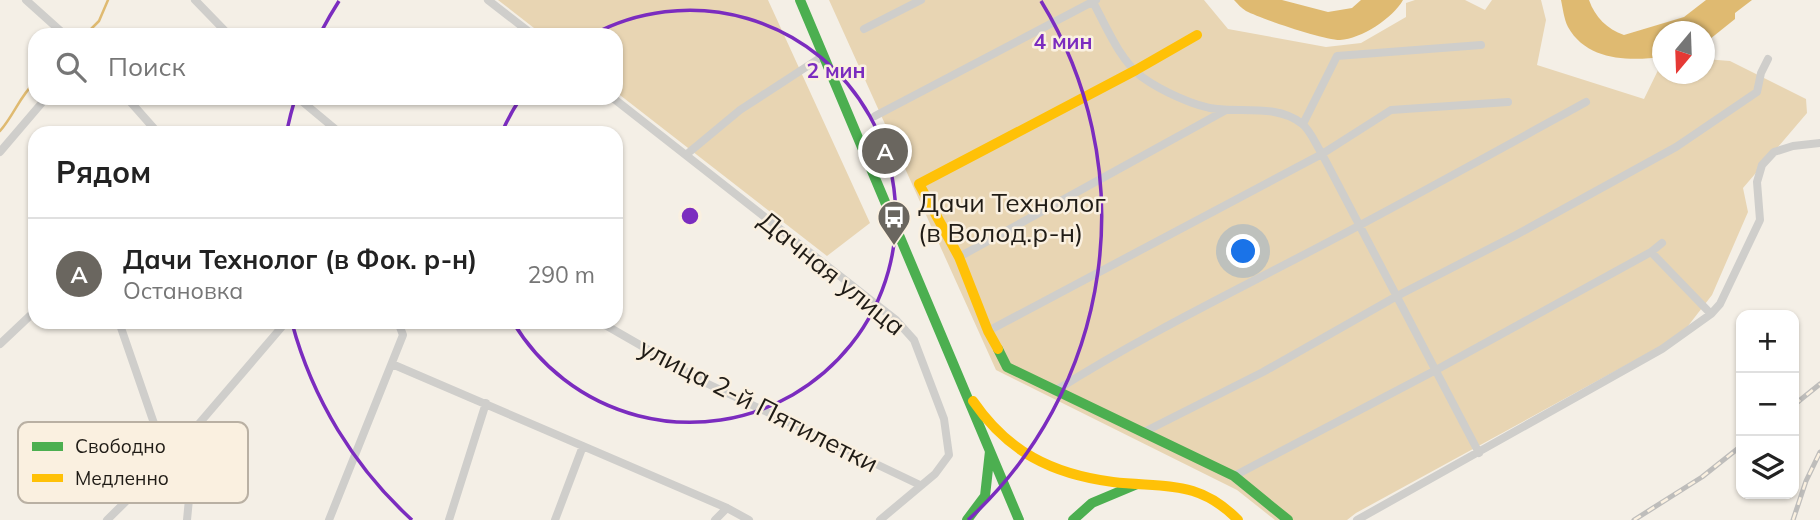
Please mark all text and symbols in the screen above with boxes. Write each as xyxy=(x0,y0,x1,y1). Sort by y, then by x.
north arrow xyxy=(1652,21,1715,84)
search box xyxy=(28,28,623,105)
text: 4 мин xyxy=(1034,28,1092,54)
icon: search xyxy=(52,48,90,86)
text: Поиск xyxy=(108,50,186,83)
text: 2 мин xyxy=(807,57,865,83)
pin: A xyxy=(862,125,908,177)
text: Рядом xyxy=(56,153,151,191)
place label: Дачи Технолог (в Волод.р-н) xyxy=(918,186,1106,249)
bus stop icon: Дачи Технолог (в Волод.р-н) xyxy=(875,198,913,247)
centre of rings xyxy=(678,204,702,228)
street label: Дачная улица xyxy=(752,204,912,342)
your location xyxy=(1226,234,1260,268)
text: Дачи Технолог (в Фок. р-н) xyxy=(123,243,477,276)
text: A xyxy=(70,260,88,289)
text: 290 m xyxy=(527,260,595,289)
text: Остановка xyxy=(123,276,243,305)
map controls xyxy=(1736,310,1799,499)
button: + xyxy=(1736,310,1799,373)
street label: улица 2-й Пятилетки xyxy=(634,330,884,480)
button: − xyxy=(1736,373,1799,436)
legend xyxy=(18,422,248,503)
text: Свободно xyxy=(75,434,166,458)
button: layers xyxy=(1736,436,1799,499)
text: Медленно xyxy=(75,466,169,490)

